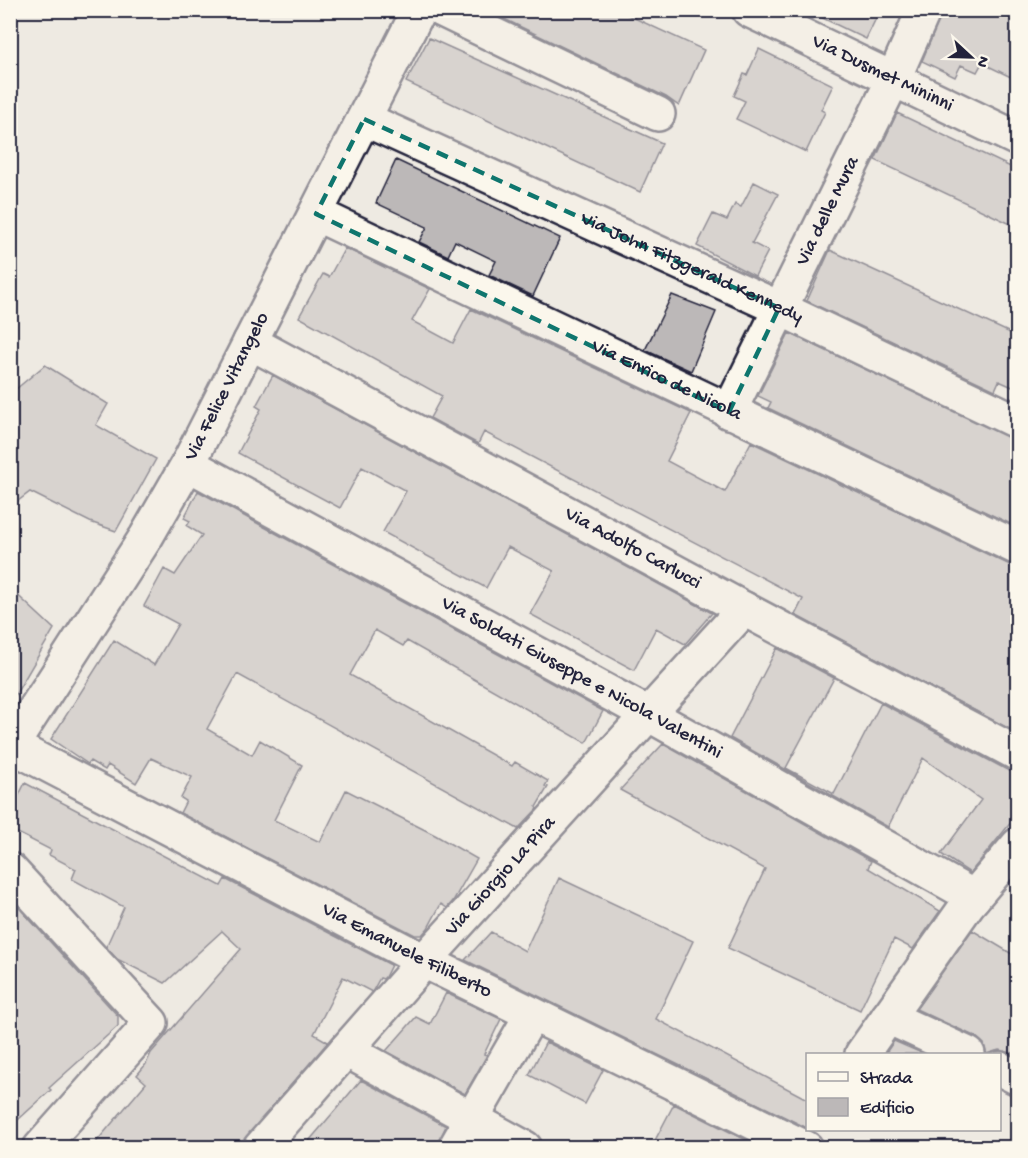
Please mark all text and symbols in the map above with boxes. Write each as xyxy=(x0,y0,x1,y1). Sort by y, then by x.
north arrow xyxy=(941,27,1001,87)
street label: Via Dusmet Mininni xyxy=(807,30,957,118)
text: N xyxy=(971,53,992,70)
street label: Via delle Mura xyxy=(791,152,865,270)
street label: Via John Fitzgerald Kennedy xyxy=(576,207,807,329)
street label: Via Felice Vitangelo xyxy=(180,309,275,466)
street label: Via Enrico de Nicola xyxy=(587,335,746,427)
street label: Via Adolfo Carlucci xyxy=(560,502,705,595)
street label: Via Soldati Giuseppe e Nicola Valentini xyxy=(436,592,726,765)
street label: Via Giorgio La Pira xyxy=(440,811,562,942)
street label: Via Emanuele Filiberto xyxy=(317,898,495,1004)
legend xyxy=(806,1053,1001,1131)
text: Strada xyxy=(860,1069,914,1090)
text: Edificio xyxy=(860,1099,914,1120)

